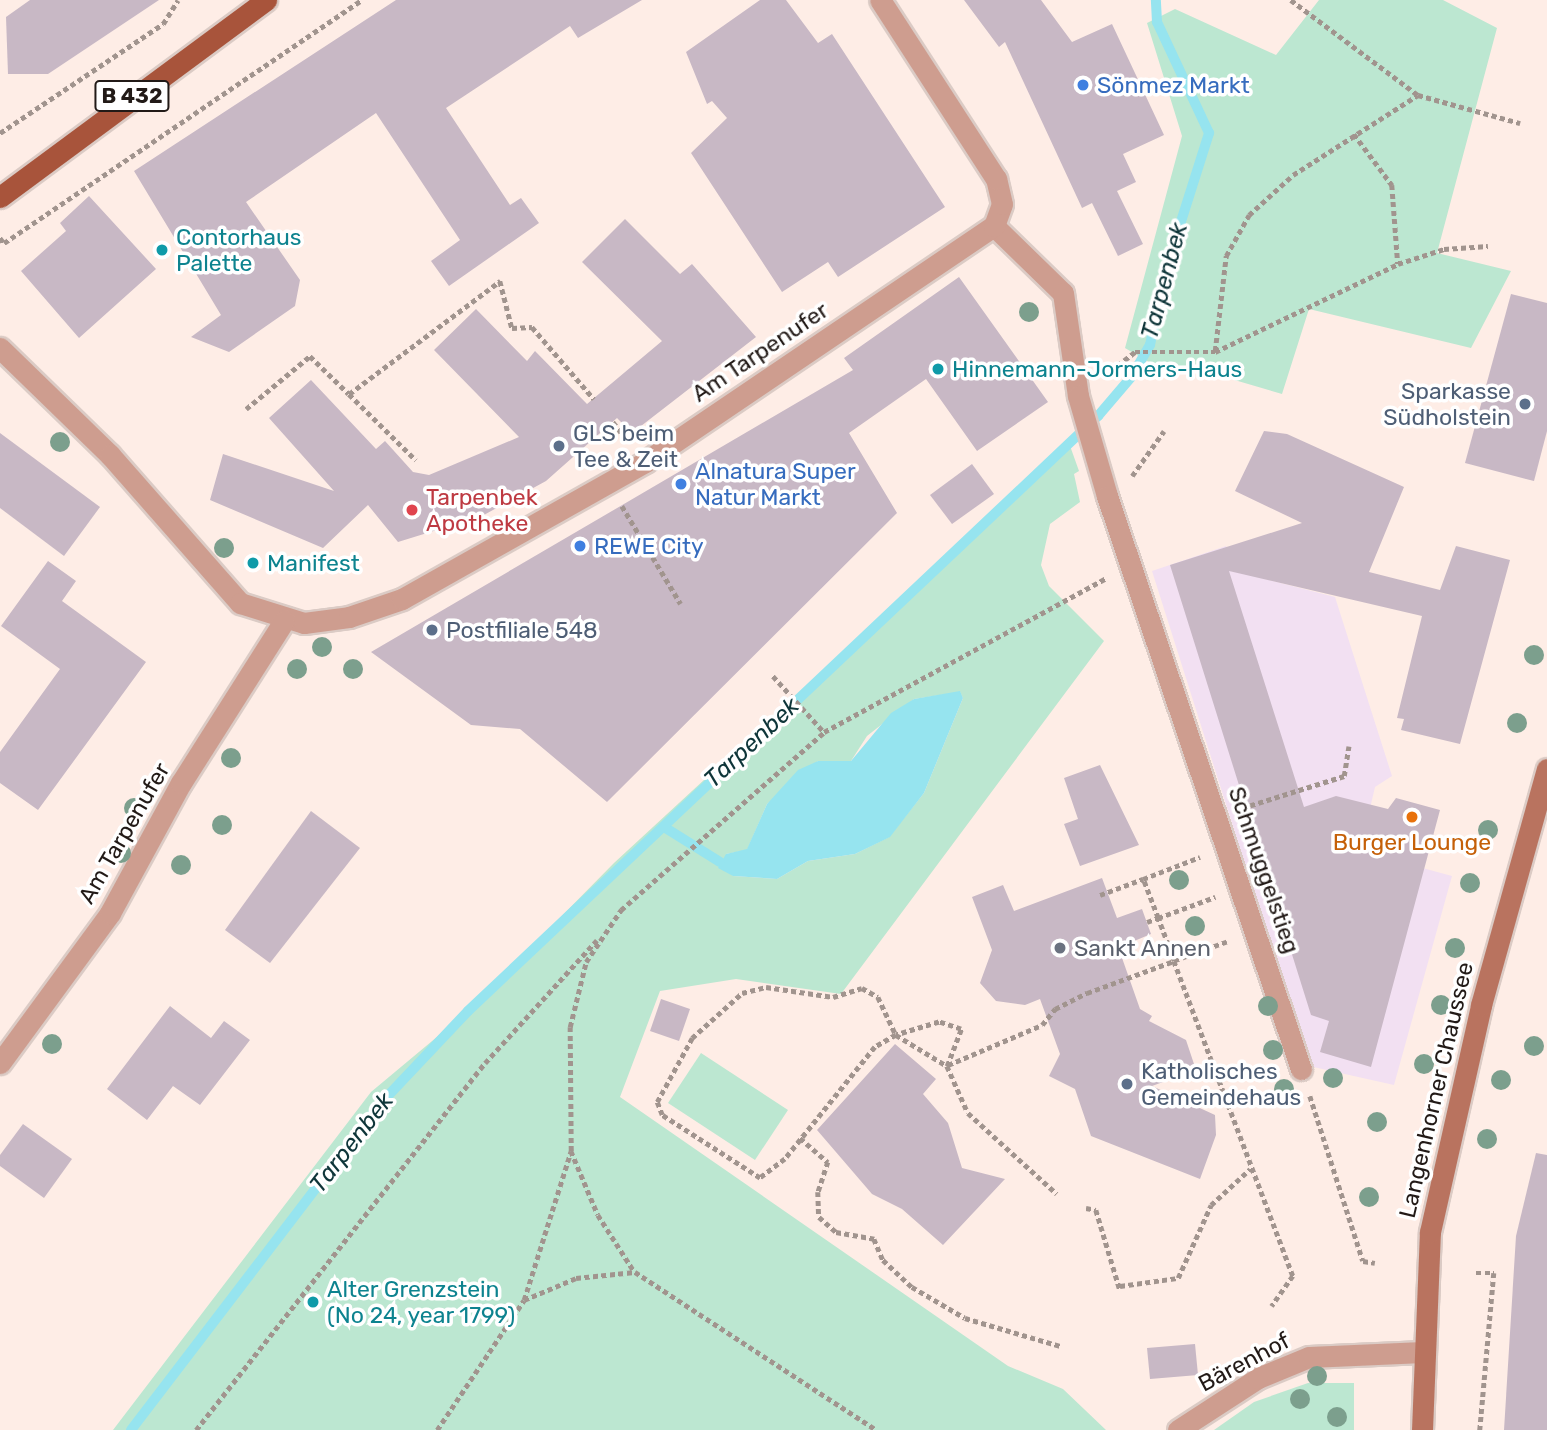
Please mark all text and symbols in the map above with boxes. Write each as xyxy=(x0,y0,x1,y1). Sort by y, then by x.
place label: Sönmez Markt xyxy=(1097,71,1250,99)
marker: Sönmez Markt xyxy=(1075,77,1091,93)
road number: B 432 xyxy=(94,78,170,114)
water label: Tarpenbek xyxy=(1136,220,1194,342)
place label: Contorhaus Palette xyxy=(176,223,302,277)
marker: Contorhaus Palette xyxy=(154,242,170,258)
street label: Am Tarpenufer xyxy=(686,296,834,408)
place label: Hinnemann-Jormers-Haus xyxy=(952,355,1242,383)
marker: Hinnemann-Jormers-Haus xyxy=(930,361,946,377)
place label: Sparkasse Südholstein xyxy=(1383,377,1511,431)
marker: Sparkasse Südholstein xyxy=(1517,396,1533,412)
place label: GLS beim Tee & Zeit xyxy=(573,419,678,473)
marker: GLS beim Tee & Zeit xyxy=(551,438,567,454)
place label: Alnatura Super Natur Markt xyxy=(695,457,856,511)
marker: Alnatura Super Natur Markt xyxy=(673,476,689,492)
place label: Tarpenbek Apotheke xyxy=(426,483,538,537)
marker: Tarpenbek Apotheke xyxy=(404,502,420,518)
place label: REWE City xyxy=(594,532,704,560)
marker: REWE City xyxy=(572,538,588,554)
place label: Manifest xyxy=(267,549,360,577)
marker: Manifest xyxy=(245,555,261,571)
place label: Postfiliale 548 xyxy=(446,616,598,644)
marker: Postfiliale 548 xyxy=(424,622,440,638)
water label: Tarpenbek xyxy=(699,692,805,794)
street label: Am Tarpenufer xyxy=(72,757,176,909)
street label: Schmuggelstieg xyxy=(1223,783,1305,957)
marker: Burger Lounge xyxy=(1404,809,1420,825)
place label: Burger Lounge xyxy=(1333,828,1491,856)
place label: Sankt Annen xyxy=(1074,934,1212,962)
marker: Sankt Annen xyxy=(1052,940,1068,956)
street label: Langenhorner Chaussee xyxy=(1393,959,1479,1221)
place label: Katholisches Gemeindehaus xyxy=(1141,1057,1301,1111)
marker: Katholisches Gemeindehaus xyxy=(1119,1076,1135,1092)
water label: Tarpenbek xyxy=(304,1087,400,1199)
place label: Alter Grenzstein (No 24, year 1799) xyxy=(327,1275,517,1329)
marker: Alter Grenzstein (No 24, year 1799) xyxy=(305,1294,321,1310)
street label: Bärenhof xyxy=(1194,1327,1294,1397)

